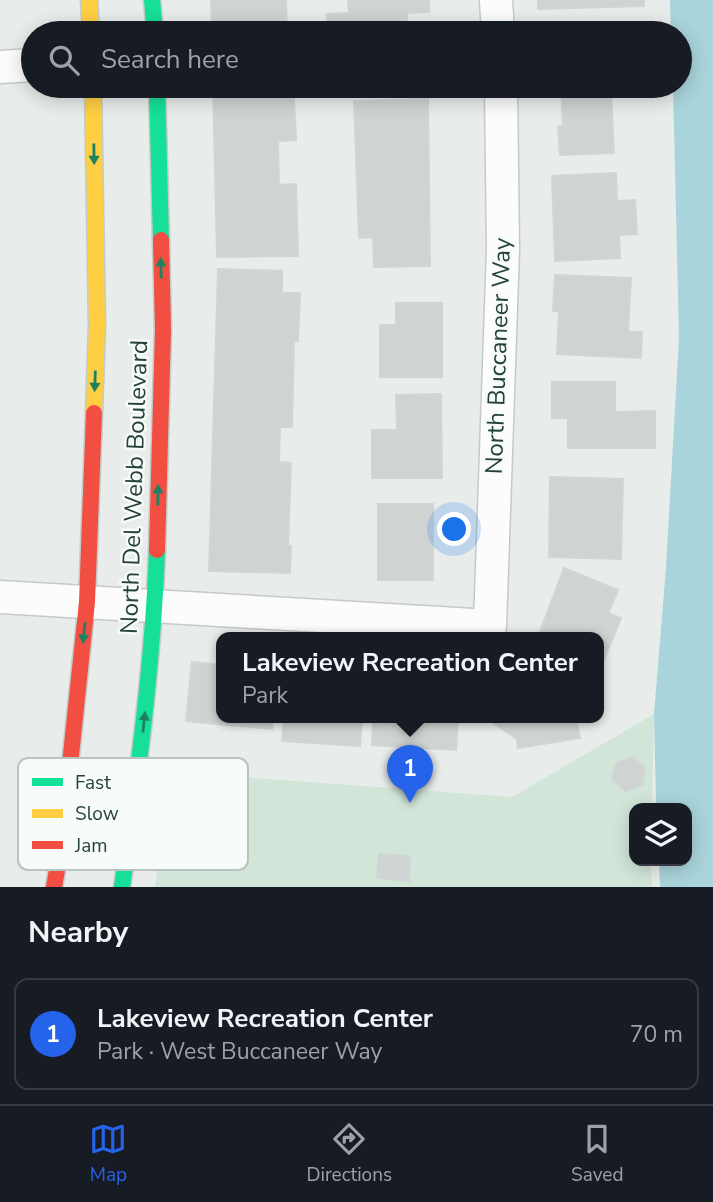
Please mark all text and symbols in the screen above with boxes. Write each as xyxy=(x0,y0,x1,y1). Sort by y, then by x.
search box xyxy=(21,21,692,98)
icon: search xyxy=(45,41,83,79)
text: Search here xyxy=(101,42,239,77)
one-way arrow xyxy=(88,143,100,165)
street label: North Buccaneer Way xyxy=(478,236,518,475)
one-way arrow xyxy=(155,257,167,279)
street label: North Del Webb Boulevard xyxy=(113,339,155,635)
one-way arrow xyxy=(90,371,101,393)
one-way arrow xyxy=(153,484,164,506)
your location xyxy=(437,512,471,546)
one-way arrow xyxy=(78,622,89,644)
popup xyxy=(216,632,604,723)
text: Lakeview Recreation Center xyxy=(242,645,578,680)
text: Park xyxy=(242,680,288,711)
one-way arrow xyxy=(139,711,150,733)
pin: 1 xyxy=(387,745,433,803)
legend xyxy=(18,758,248,870)
text: Fast xyxy=(75,770,111,796)
text: Slow xyxy=(75,801,119,827)
map controls xyxy=(629,803,692,866)
button: layers xyxy=(629,803,692,866)
text: Jam xyxy=(74,833,108,859)
text: Nearby xyxy=(28,912,128,953)
text: Lakeview Recreation Center xyxy=(97,1001,433,1036)
text: 1 xyxy=(46,1019,60,1050)
text: 70 m xyxy=(630,1019,683,1050)
text: Park · West Buccaneer Way xyxy=(97,1036,382,1067)
tab: Map xyxy=(89,1120,127,1188)
tab: Directions xyxy=(306,1120,392,1188)
tab: Saved xyxy=(571,1120,624,1188)

